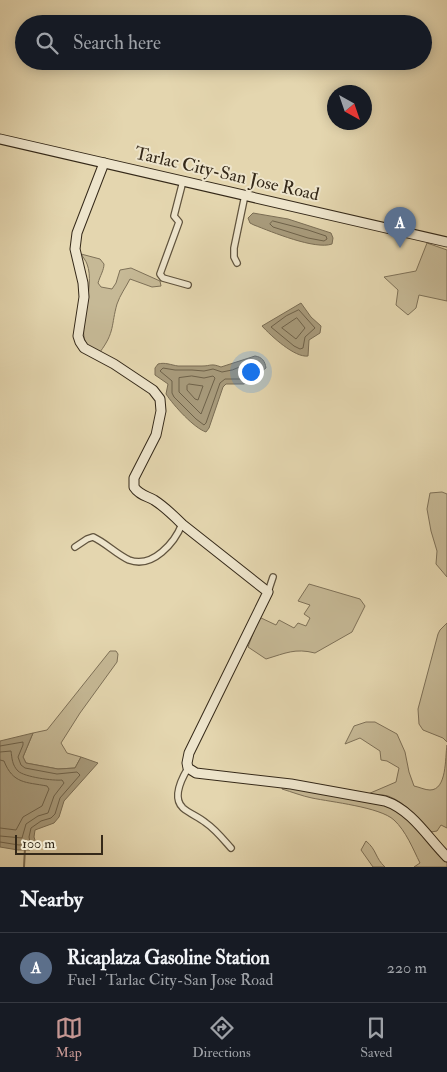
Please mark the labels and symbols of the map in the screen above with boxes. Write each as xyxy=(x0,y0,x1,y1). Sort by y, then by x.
north arrow xyxy=(327,85,372,130)
street label: Tarlac City-San Jose Road xyxy=(132,142,322,206)
pin: A xyxy=(384,207,416,248)
your location xyxy=(238,359,264,385)
scale bar xyxy=(15,832,102,855)

